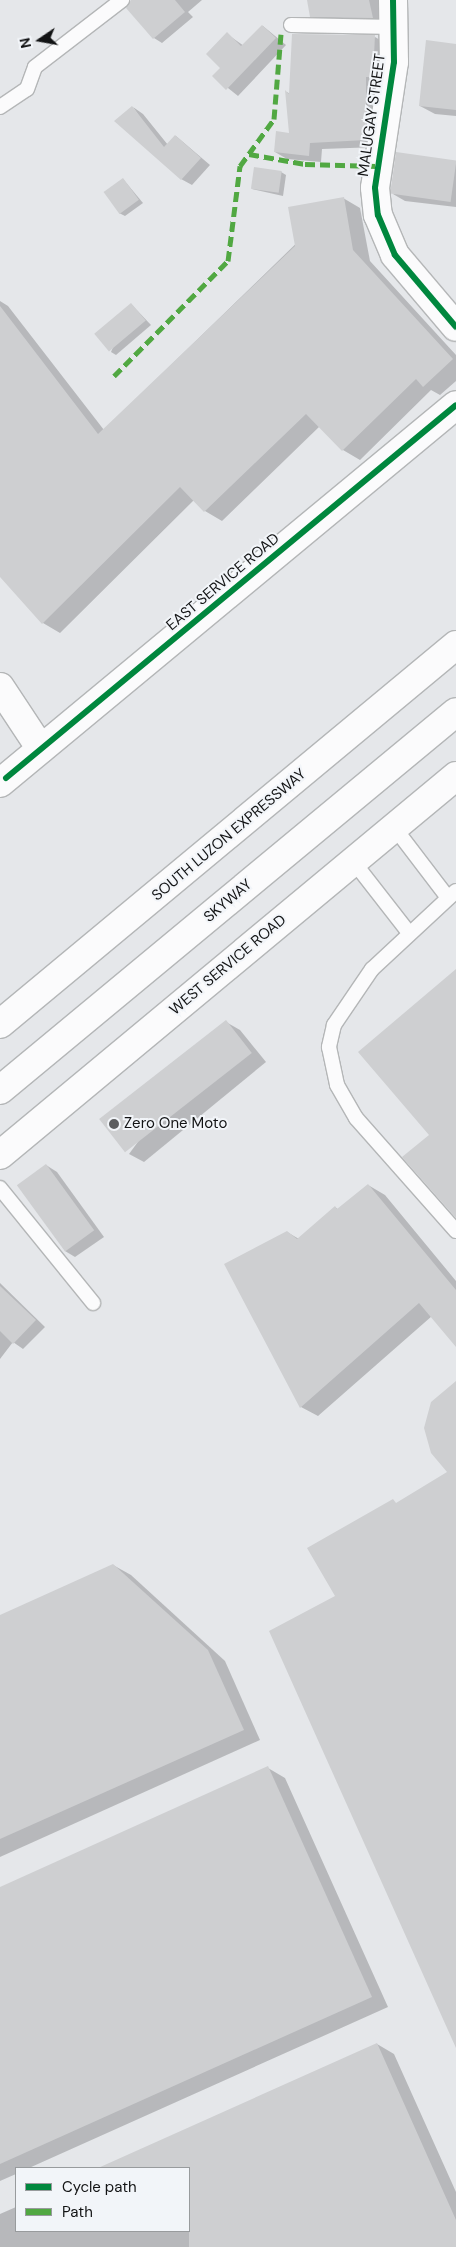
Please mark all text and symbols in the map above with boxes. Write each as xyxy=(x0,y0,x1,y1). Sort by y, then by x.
north arrow xyxy=(15,15,65,65)
text: N xyxy=(15,36,35,50)
street label: MALUGAY STREET xyxy=(354,52,390,178)
street label: EAST SERVICE ROAD xyxy=(163,530,283,634)
street label: SOUTH LUZON EXPRESSWAY xyxy=(148,765,310,905)
street label: SKYWAY xyxy=(200,876,256,926)
street label: WEST SERVICE ROAD xyxy=(166,911,290,1019)
place label: Zero One Moto xyxy=(124,1115,227,1133)
marker: Zero One Moto xyxy=(108,1118,120,1130)
legend xyxy=(15,2167,190,2232)
text: Cycle path xyxy=(62,2177,137,2197)
text: Path xyxy=(62,2202,93,2222)

